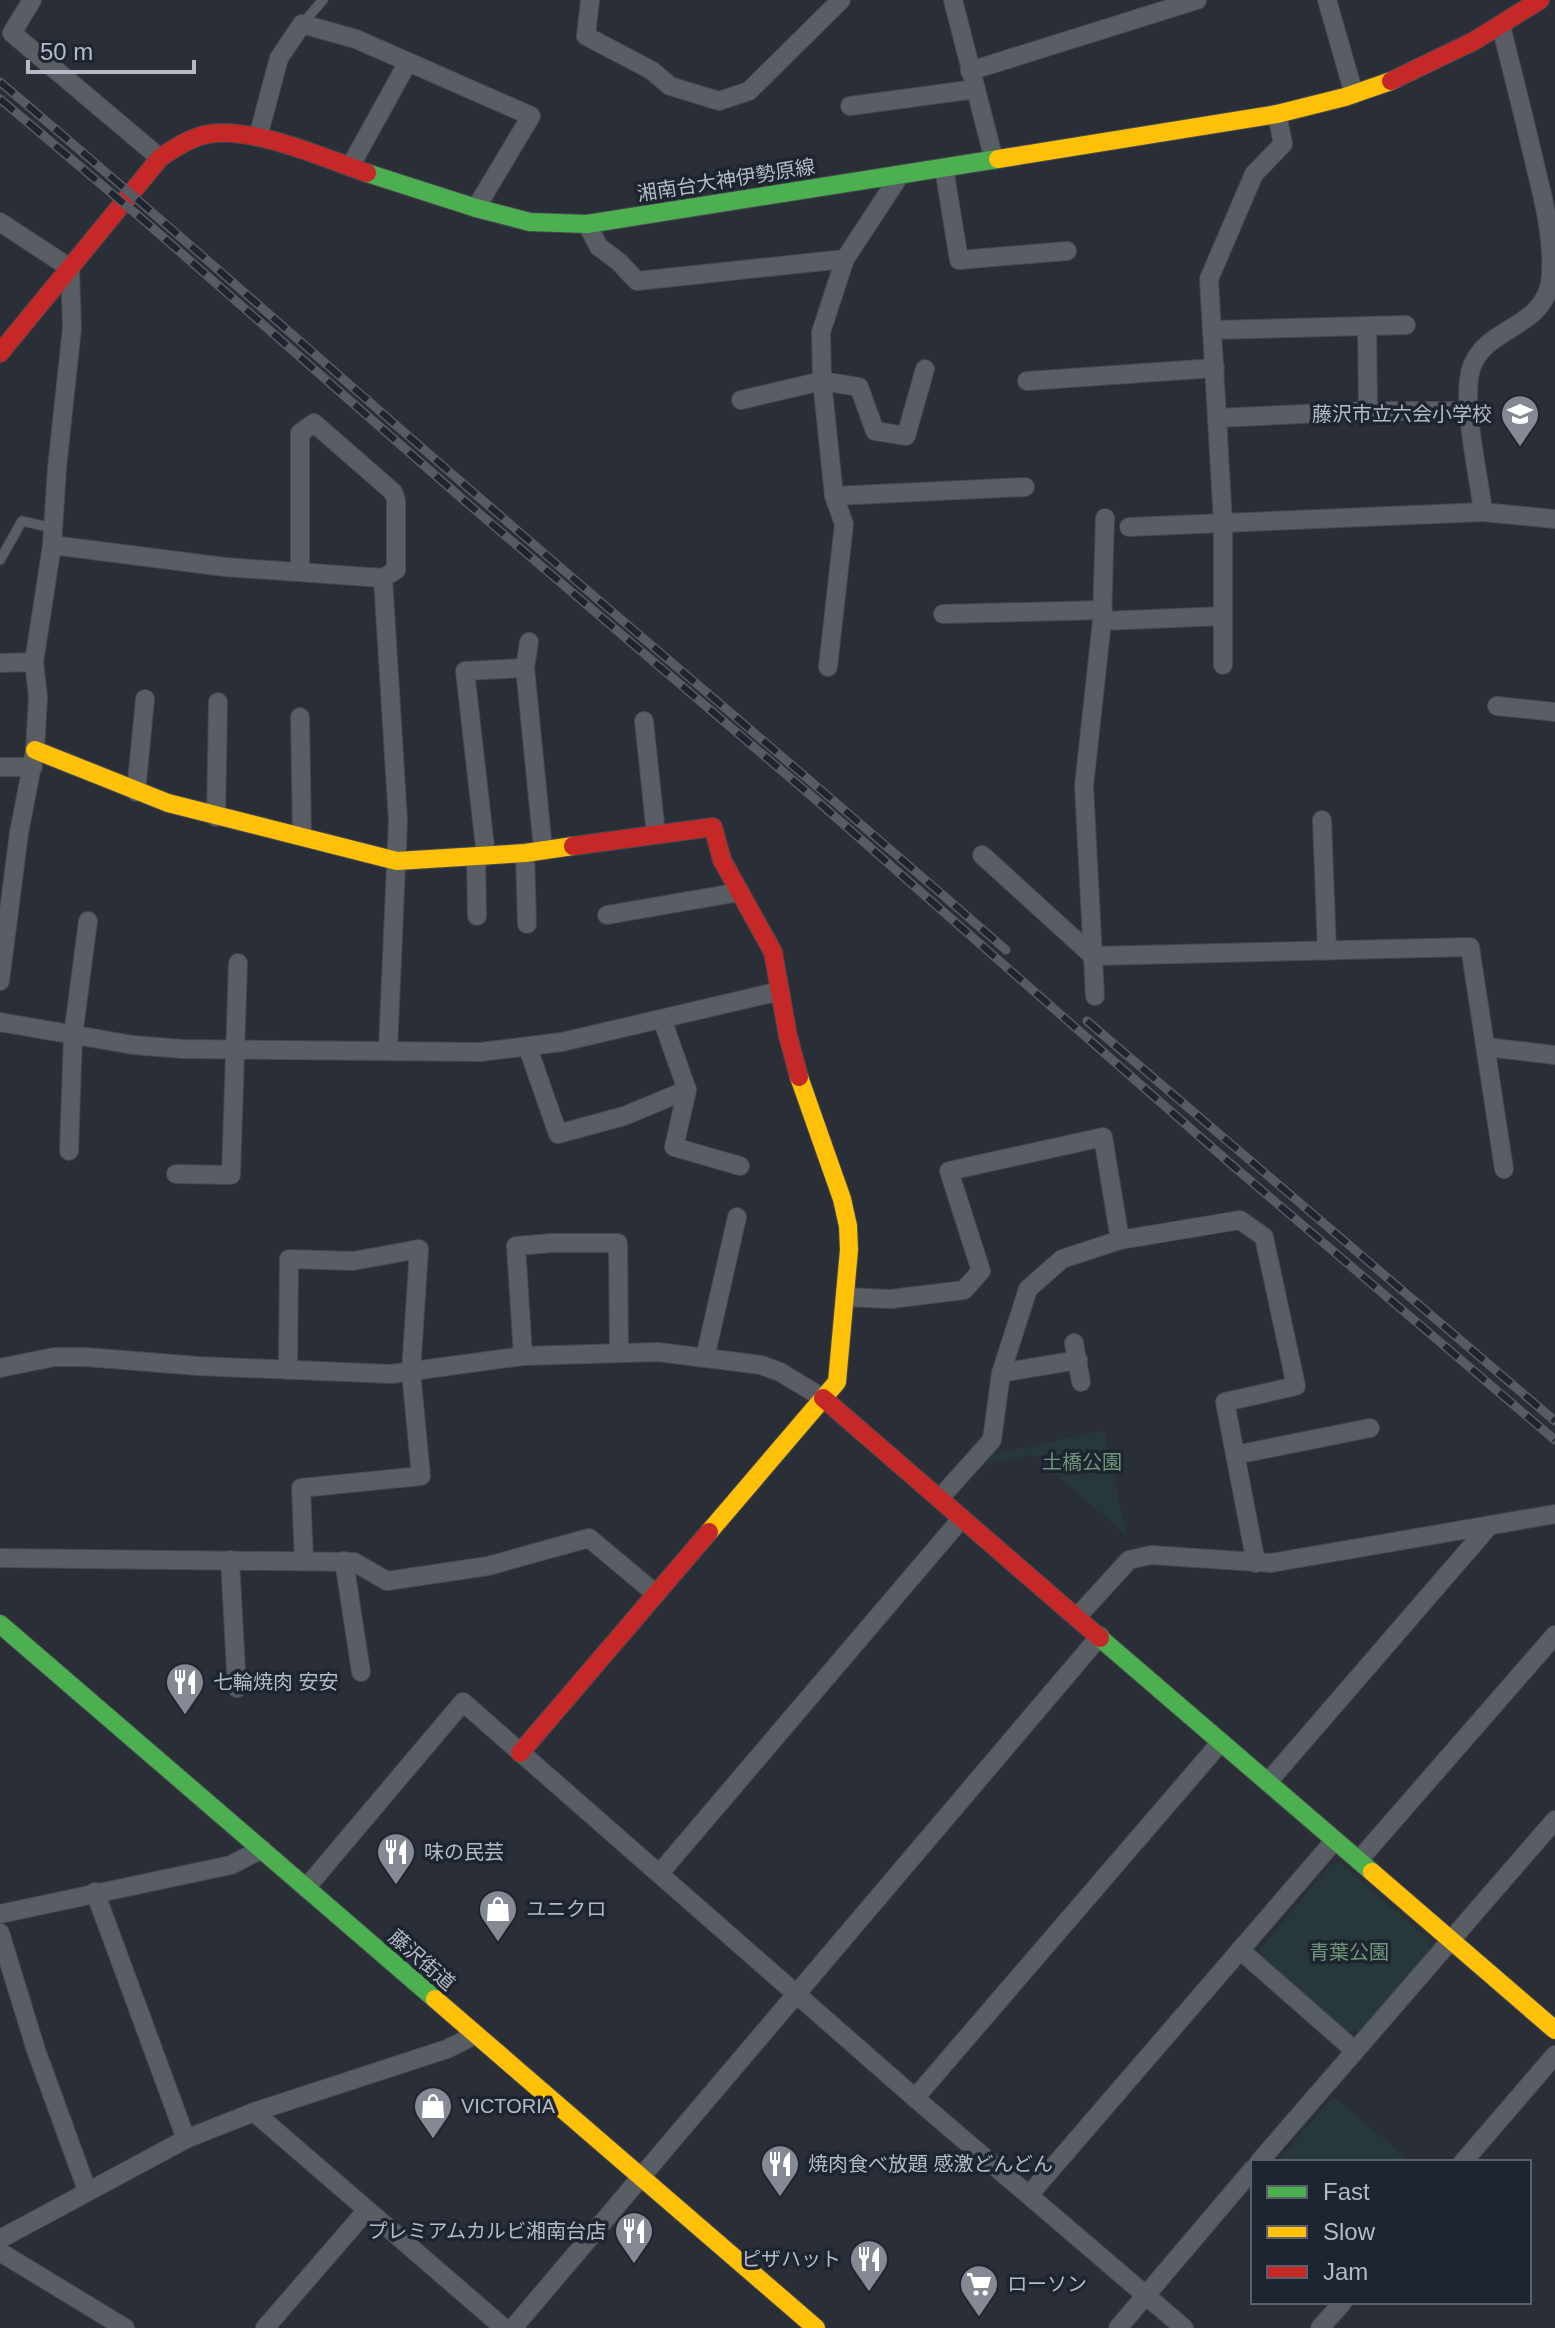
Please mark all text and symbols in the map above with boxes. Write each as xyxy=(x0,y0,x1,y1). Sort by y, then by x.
scale bar xyxy=(28,24,194,74)
text: 50 m xyxy=(40,38,93,65)
street label: 湘南台大神伊勢原線 xyxy=(635,155,817,205)
school or university icon: 藤沢市立六会小学校 xyxy=(1499,393,1541,448)
place label: 藤沢市立六会小学校 xyxy=(1312,403,1492,425)
park label: 土橋公園 xyxy=(1042,1451,1122,1473)
restaurant icon: 七輪焼肉 安安 xyxy=(164,1661,206,1716)
place label: 七輪焼肉 安安 xyxy=(213,1671,339,1693)
restaurant icon: 味の民芸 xyxy=(375,1831,417,1886)
place label: 味の民芸 xyxy=(424,1841,504,1863)
shop icon: ユニクロ xyxy=(477,1888,519,1943)
place label: ユニクロ xyxy=(526,1898,606,1920)
street label: 藤沢街道 xyxy=(385,1925,459,1995)
park label: 青葉公園 xyxy=(1309,1941,1389,1963)
shop icon: VICTORIA xyxy=(412,2085,454,2140)
place label: VICTORIA xyxy=(461,2095,556,2117)
restaurant icon: 焼肉食べ放題 感激どんどん xyxy=(759,2143,801,2198)
place label: 焼肉食べ放題 感激どんどん xyxy=(808,2153,1053,2175)
legend xyxy=(1251,2160,1531,2304)
text: Fast xyxy=(1323,2178,1370,2205)
restaurant icon: プレミアムカルビ湘南台店 xyxy=(613,2210,655,2265)
text: Slow xyxy=(1323,2218,1376,2245)
place label: プレミアムカルビ湘南台店 xyxy=(367,2220,606,2242)
restaurant icon: ピザハット xyxy=(848,2238,890,2293)
place label: ピザハット xyxy=(741,2248,841,2270)
text: Jam xyxy=(1323,2258,1368,2285)
supermarket icon: ローソン xyxy=(958,2263,1000,2318)
place label: ローソン xyxy=(1007,2273,1087,2295)

